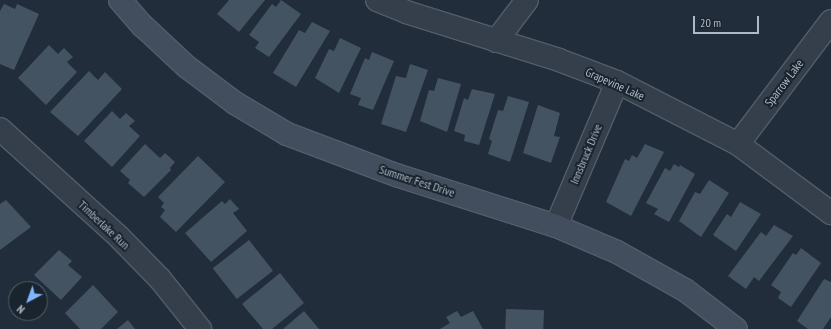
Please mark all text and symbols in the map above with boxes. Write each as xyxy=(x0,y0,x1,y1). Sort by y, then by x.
scale bar xyxy=(695,8,761,34)
text: 20 m xyxy=(700,15,721,30)
street label: Sparrow Lake xyxy=(762,56,806,110)
street label: Grapevine Lake xyxy=(583,65,647,103)
street label: Innsbruck Drive xyxy=(567,122,605,186)
street label: Summer Fest Drive xyxy=(378,162,456,200)
street label: Timberlake Run xyxy=(75,198,133,252)
north arrow xyxy=(8,281,48,321)
text: N xyxy=(14,302,28,317)

